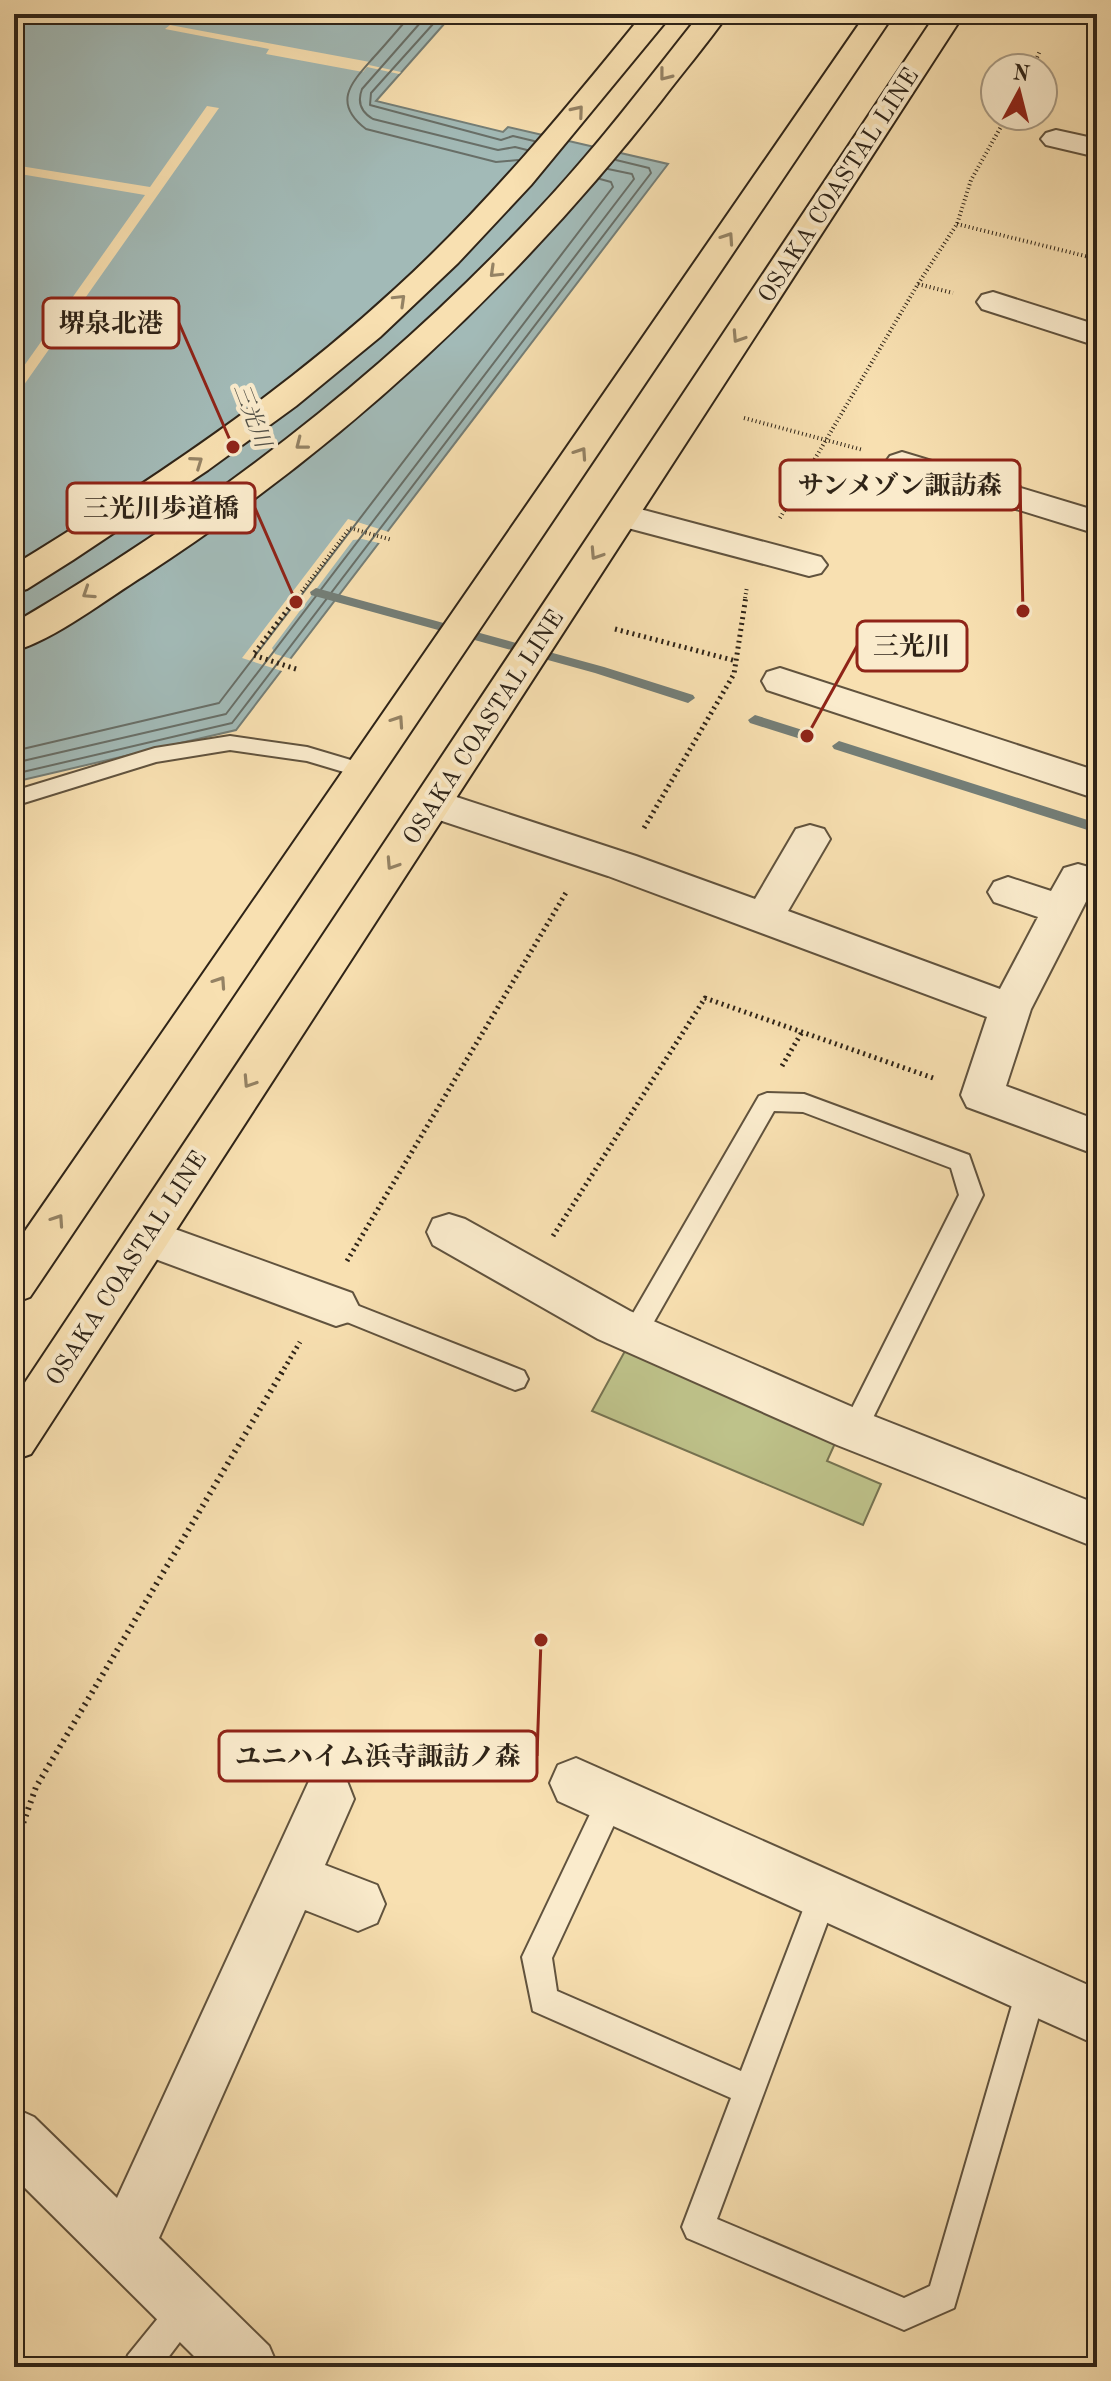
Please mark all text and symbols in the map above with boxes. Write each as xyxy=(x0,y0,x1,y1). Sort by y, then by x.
north arrow xyxy=(979,52,1059,132)
text: N xyxy=(1012,62,1031,86)
street label: OSAKA COASTAL LINE xyxy=(755,65,924,308)
one-way arrow xyxy=(661,66,675,81)
one-way arrow xyxy=(568,106,583,121)
one-way arrow xyxy=(718,233,733,247)
one-way arrow xyxy=(490,263,504,277)
one-way arrow xyxy=(391,295,405,310)
callout: 堺泉北港 xyxy=(43,298,179,348)
text: 堺泉北港 xyxy=(59,309,163,338)
one-way arrow xyxy=(733,328,748,343)
water label: 三光川 xyxy=(229,380,276,452)
one-way arrow xyxy=(296,434,310,449)
one-way arrow xyxy=(571,447,586,462)
one-way arrow xyxy=(188,457,202,472)
callout: サンメゾン諏訪森 xyxy=(780,460,1020,510)
text: サンメゾン諏訪森 xyxy=(797,471,1003,500)
callout: 三光川歩道橋 xyxy=(67,483,255,533)
text: 三光川歩道橋 xyxy=(83,494,239,523)
one-way arrow xyxy=(590,546,605,560)
one-way arrow xyxy=(82,583,97,598)
street label: OSAKA COASTAL LINE xyxy=(400,607,569,850)
callout: 三光川 xyxy=(857,621,967,671)
text: 三光川 xyxy=(873,632,951,661)
one-way arrow xyxy=(388,715,403,729)
one-way arrow xyxy=(387,856,402,870)
one-way arrow xyxy=(210,976,225,990)
one-way arrow xyxy=(244,1073,259,1087)
street label: OSAKA COASTAL LINE xyxy=(43,1148,212,1391)
one-way arrow xyxy=(48,1214,63,1228)
callout: ユニハイム浜寺諏訪ノ森 xyxy=(219,1731,537,1781)
text: ユニハイム浜寺諏訪ノ森 xyxy=(235,1742,521,1771)

